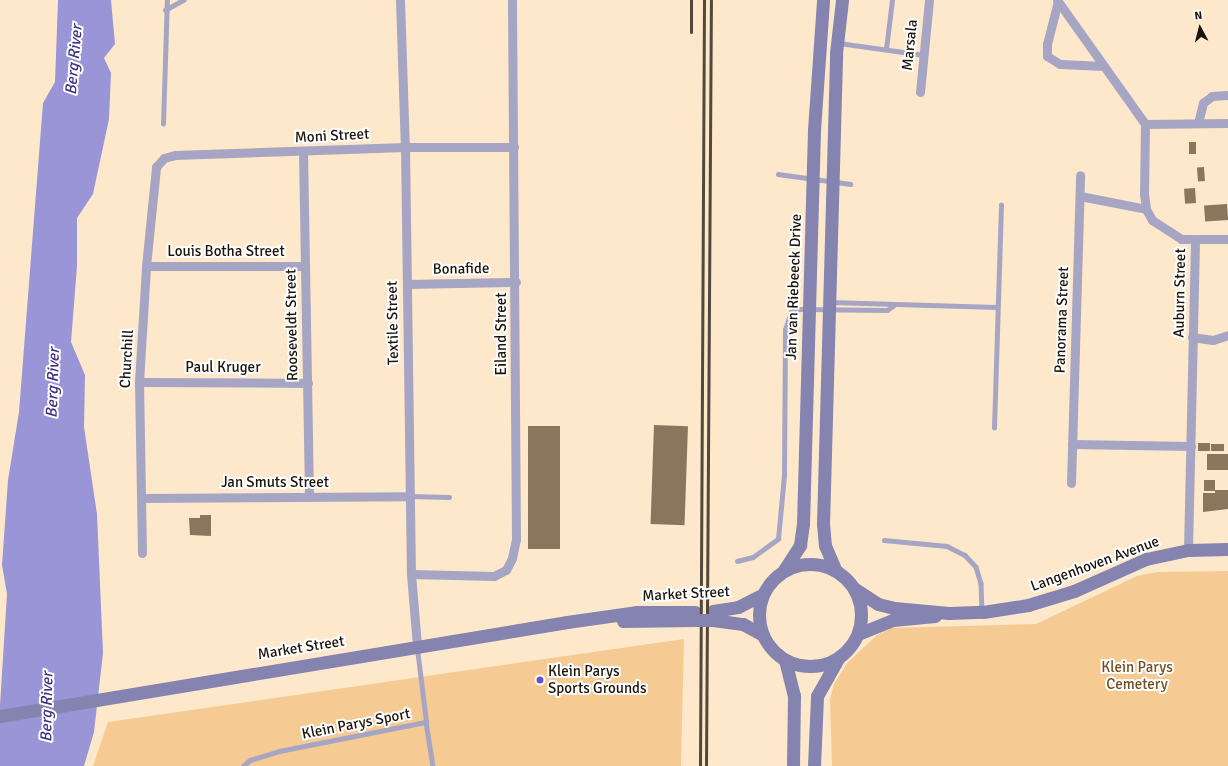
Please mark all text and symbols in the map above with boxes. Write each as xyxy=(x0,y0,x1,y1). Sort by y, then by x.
north arrow xyxy=(1180,8,1220,48)
text: N xyxy=(1194,9,1203,23)
street label: Marsala xyxy=(898,18,922,72)
water label: Berg River xyxy=(61,24,87,96)
street label: Moni Street xyxy=(294,125,370,147)
street label: Jan van Riebeeck Drive xyxy=(782,214,806,360)
street label: Louis Botha Street xyxy=(167,243,285,261)
street label: Auburn Street xyxy=(1170,248,1190,338)
street label: Bonafide xyxy=(432,260,490,278)
street label: Panorama Street xyxy=(1051,266,1073,374)
street label: Rooseveldt Street xyxy=(282,269,302,381)
street label: Textile Street xyxy=(383,281,403,365)
street label: Eiland Street xyxy=(493,292,511,376)
street label: Churchill xyxy=(116,329,138,389)
water label: Berg River xyxy=(42,348,64,418)
street label: Paul Kruger xyxy=(185,359,261,377)
street label: Jan Smuts Street xyxy=(221,474,329,492)
street label: Langenhoven Avenue xyxy=(1028,532,1162,596)
street label: Market Street xyxy=(642,583,730,605)
street label: Market Street xyxy=(256,632,346,664)
park label: Klein Parys Cemetery xyxy=(1101,658,1173,693)
place label: Klein Parys Sports Grounds xyxy=(548,662,647,697)
water label: Berg River xyxy=(37,672,57,742)
marker: Klein Parys Sports Grounds xyxy=(535,675,545,685)
street label: Klein Parys Sport xyxy=(300,705,412,743)

